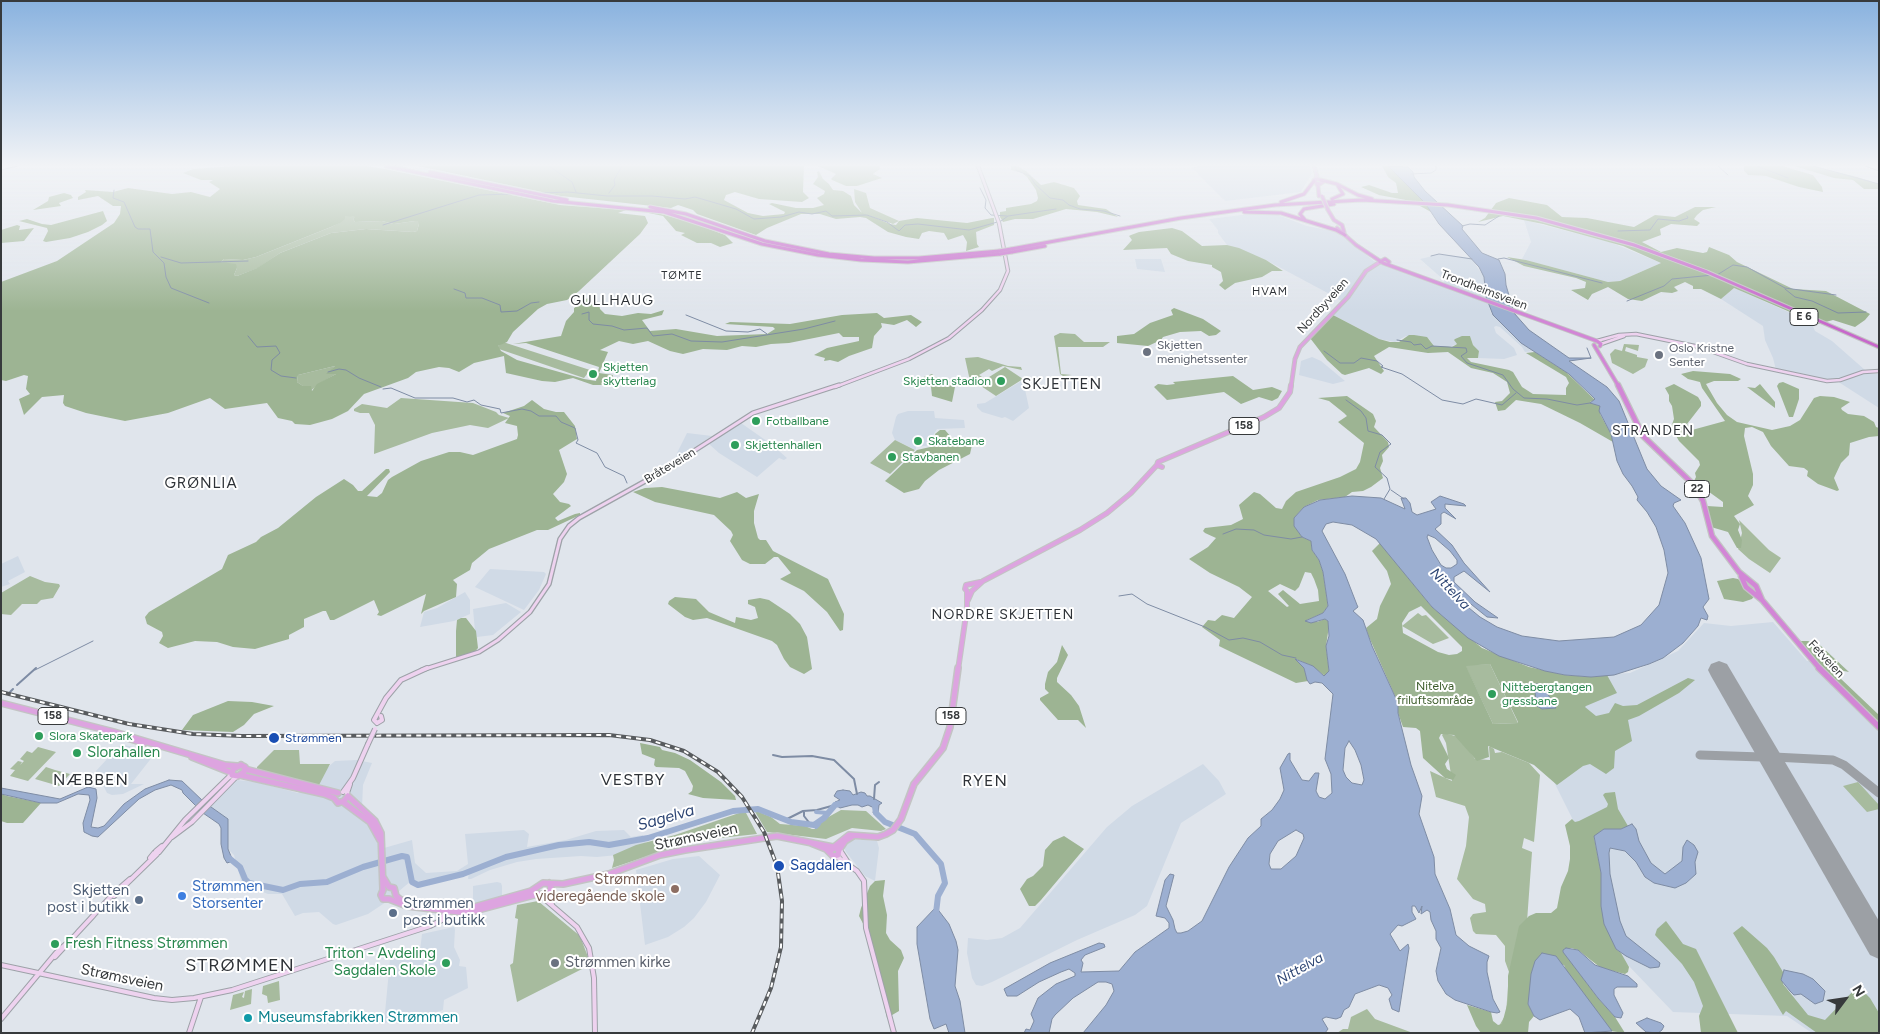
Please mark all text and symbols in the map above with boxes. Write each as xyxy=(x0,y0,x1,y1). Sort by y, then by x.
street label: Trondheimsveien xyxy=(1439,267,1529,313)
district label: TØMTE xyxy=(661,269,703,283)
street label: Nordbyveien xyxy=(1294,275,1352,337)
district label: HVAM xyxy=(1251,285,1289,299)
district label: GULLHAUG xyxy=(569,293,655,309)
road number: E 6 xyxy=(1790,308,1818,326)
place label: Skjetten menighetssenter xyxy=(1157,338,1248,366)
place label: Oslo Kristne Senter xyxy=(1669,341,1734,369)
marker: Skjetten menighetssenter xyxy=(1141,346,1153,358)
marker: Oslo Kristne Senter xyxy=(1653,349,1665,361)
place label: Skjetten skytterlag xyxy=(603,360,656,388)
marker: Skjetten skytterlag xyxy=(587,368,599,380)
place label: Skjetten stadion xyxy=(903,374,991,388)
marker: Skjetten stadion xyxy=(995,375,1007,387)
district label: SKJETTEN xyxy=(1021,376,1103,394)
place label: Fotballbane xyxy=(766,414,829,428)
marker: Fotballbane xyxy=(750,415,762,427)
road number: 158 xyxy=(1229,418,1259,434)
district label: STRANDEN xyxy=(1611,423,1695,439)
place label: Skatebane xyxy=(928,434,985,448)
marker: Skatebane xyxy=(912,435,924,447)
place label: Skjettenhallen xyxy=(745,438,822,452)
marker: Skjettenhallen xyxy=(729,439,741,451)
street label: Bråteveien xyxy=(642,445,698,487)
place label: Stavbanen xyxy=(902,450,959,464)
marker: Stavbanen xyxy=(886,451,898,463)
district label: GRØNLIA xyxy=(164,475,238,493)
road number: 22 xyxy=(1684,480,1710,498)
water label: Nittelva xyxy=(1426,565,1474,613)
district label: NORDRE SKJETTEN xyxy=(930,607,1076,623)
street label: Fetveien xyxy=(1805,637,1847,681)
park label: Nitelva friluftsområde xyxy=(1397,679,1473,707)
place label: Nittebergtangen gressbane xyxy=(1502,680,1592,708)
marker: Nittebergtangen gressbane xyxy=(1486,688,1498,700)
road number: 158 xyxy=(38,708,68,724)
road number: 158 xyxy=(936,708,966,724)
place label: Slora Skatepark xyxy=(49,729,132,743)
marker: Slora Skatepark xyxy=(33,730,45,742)
marker: Strømmen xyxy=(267,731,281,745)
place label: Strømmen xyxy=(285,731,342,745)
place label: Slorahallen xyxy=(87,744,160,762)
marker: Slorahallen xyxy=(71,747,83,759)
district label: NÆBBEN xyxy=(52,770,130,790)
district label: VESTBY xyxy=(600,770,666,790)
district label: RYEN xyxy=(962,771,1008,791)
water label: Sagelva xyxy=(635,801,697,835)
street label: Strømsveien xyxy=(653,819,739,855)
place label: Sagdalen xyxy=(790,857,852,875)
marker: Sagdalen xyxy=(772,859,786,873)
place label: Strømmen videregående skole xyxy=(536,871,665,906)
place label: Strømmen Storsenter xyxy=(192,878,263,913)
place label: Skjetten post i butikk xyxy=(47,882,129,917)
marker: Strømmen videregående skole xyxy=(669,883,681,895)
marker: Strømmen Storsenter xyxy=(176,890,188,902)
marker: Skjetten post i butikk xyxy=(133,894,145,906)
place label: Strømmen post i butikk xyxy=(403,895,485,930)
marker: Strømmen post i butikk xyxy=(387,907,399,919)
place label: Fresh Fitness Strømmen xyxy=(65,935,228,953)
marker: Fresh Fitness Strømmen xyxy=(49,938,61,950)
place label: Triton - Avdeling Sagdalen Skole xyxy=(325,945,436,980)
water label: Nittelva xyxy=(1274,949,1326,989)
place label: Strømmen kirke xyxy=(565,954,671,972)
district label: STRØMMEN xyxy=(184,955,296,977)
marker: Triton - Avdeling Sagdalen Skole xyxy=(440,957,452,969)
marker: Strømmen kirke xyxy=(549,957,561,969)
street label: Strømsveien xyxy=(79,960,165,996)
north arrow xyxy=(1820,974,1870,1024)
text: N xyxy=(1848,982,1868,1000)
place label: Museumsfabrikken Strømmen xyxy=(258,1009,458,1027)
marker: Museumsfabrikken Strømmen xyxy=(242,1012,254,1024)

